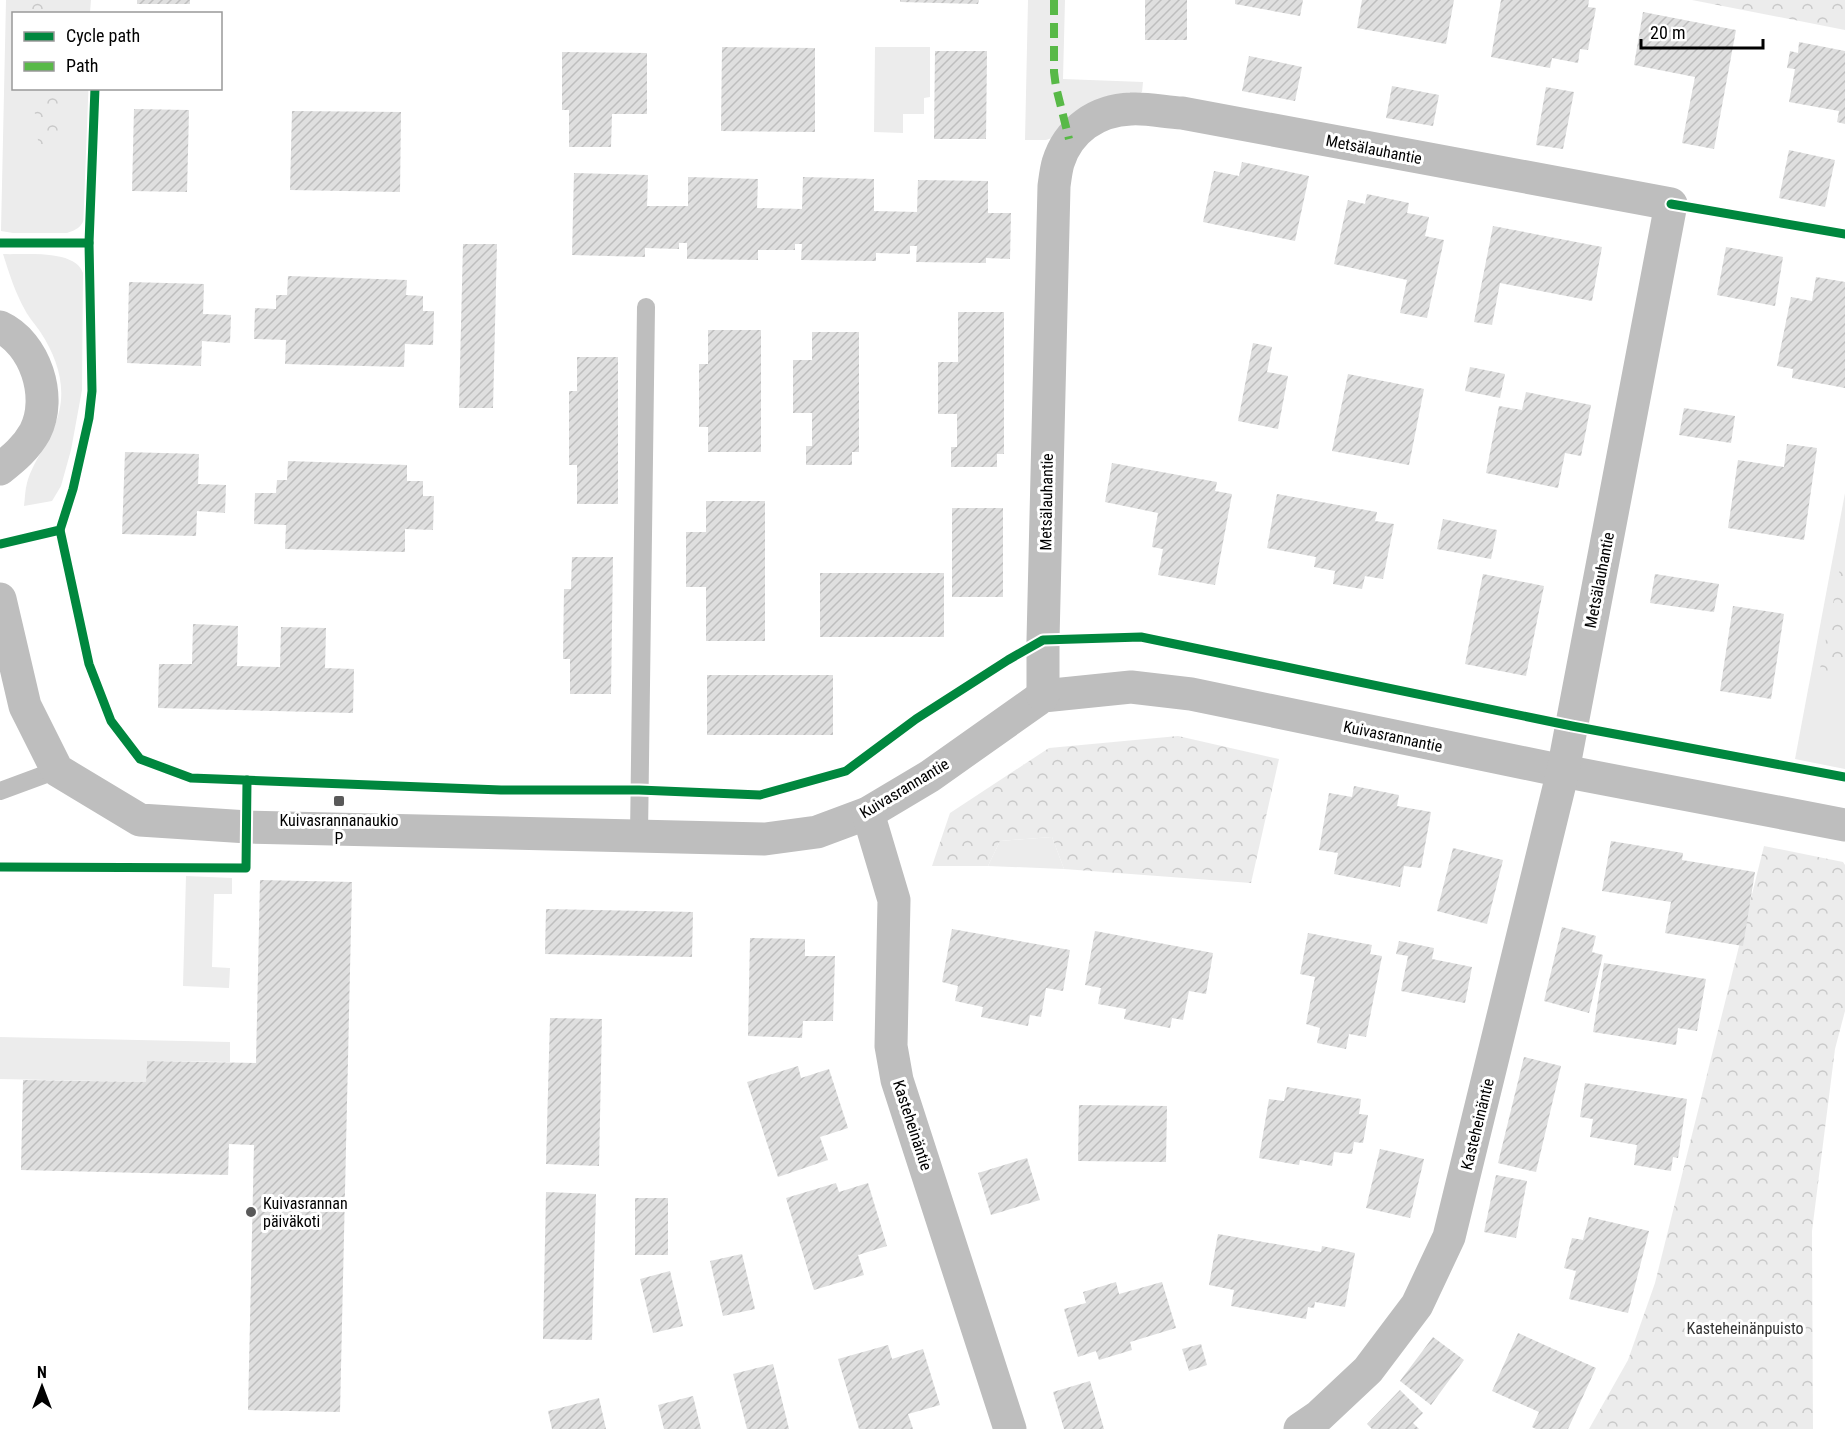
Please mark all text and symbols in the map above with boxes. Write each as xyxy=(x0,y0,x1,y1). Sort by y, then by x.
legend xyxy=(12,12,222,90)
scale bar xyxy=(1641,12,1762,50)
text: 20 m xyxy=(1650,22,1685,43)
text: Cycle path xyxy=(66,25,140,46)
text: Path xyxy=(66,55,99,76)
street label: Metsälauhantie xyxy=(1324,131,1424,168)
street label: Metsälauhantie xyxy=(1036,453,1057,551)
street label: Metsälauhantie xyxy=(1581,530,1618,630)
street label: Kuivasrannantie xyxy=(1342,717,1444,756)
street label: Kuivasrannantie xyxy=(856,754,952,823)
marker: Kuivasrannanaukio P xyxy=(332,794,346,808)
place label: Kuivasrannanaukio P xyxy=(279,811,399,848)
street label: Kasteheinäntie xyxy=(1457,1076,1498,1172)
street label: Kasteheinäntie xyxy=(889,1078,936,1173)
place label: Kuivasrannan päiväkoti xyxy=(263,1194,348,1231)
marker: Kuivasrannan päiväkoti xyxy=(244,1205,258,1219)
park label: Kasteheinänpuisto xyxy=(1686,1319,1804,1338)
north arrow xyxy=(12,1357,72,1417)
text: N xyxy=(37,1363,47,1382)

